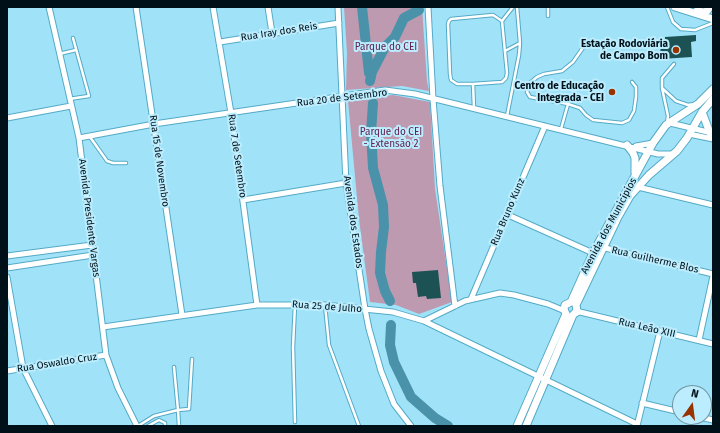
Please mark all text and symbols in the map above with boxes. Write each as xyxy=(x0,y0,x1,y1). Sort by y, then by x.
street label: Rua Iray dos Reis xyxy=(240,20,318,44)
place label: Estação Rodoviária de Campo Bom xyxy=(581,38,668,62)
park label: Parque do CEI xyxy=(355,41,417,53)
marker: Estação Rodoviária de Campo Bom xyxy=(671,45,681,55)
place label: Centro de Educação Integrada - CEI xyxy=(515,80,604,104)
street label: Rua 20 de Setembro xyxy=(296,87,388,109)
marker: Centro de Educação Integrada - CEI xyxy=(607,87,617,97)
street label: Rua 7 de Setembro xyxy=(225,113,249,199)
street label: Rua 15 de Novembro xyxy=(147,114,171,208)
park label: Parque do CEI - Extensão 2 xyxy=(360,126,422,150)
street label: Avenida Presidente Vargas xyxy=(76,158,102,278)
street label: Avenida dos Estados xyxy=(341,175,365,269)
street label: Avenida dos Municípios xyxy=(579,176,639,276)
street label: Rua Bruno Kunz xyxy=(488,177,528,247)
street label: Rua Guilherme Blos xyxy=(610,244,700,276)
street label: Rua 25 de Julho xyxy=(292,299,362,315)
street label: Rua Leão XIII xyxy=(617,316,677,340)
street label: Rua Oswaldo Cruz xyxy=(16,351,98,375)
north arrow xyxy=(672,385,712,425)
text: N xyxy=(690,387,700,401)

